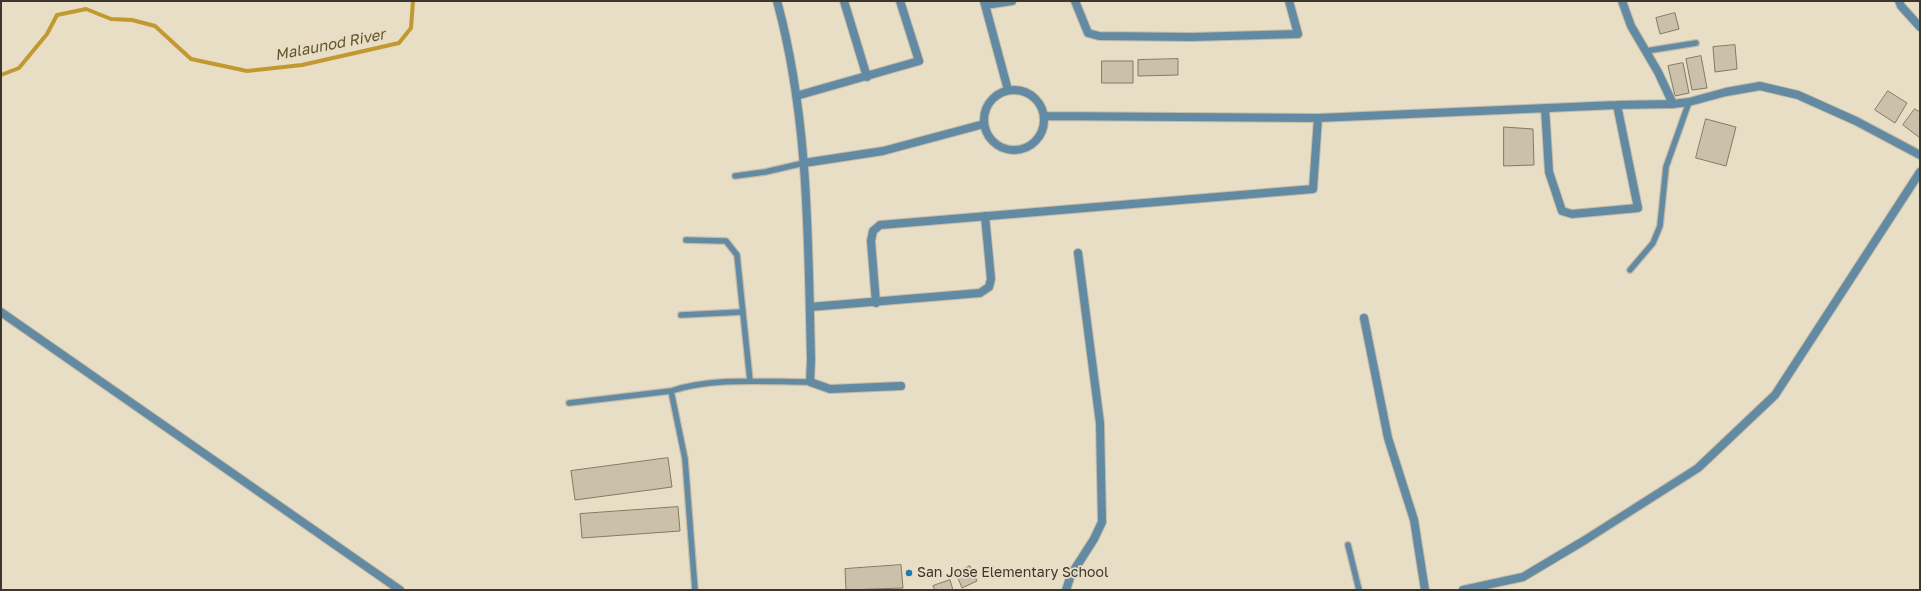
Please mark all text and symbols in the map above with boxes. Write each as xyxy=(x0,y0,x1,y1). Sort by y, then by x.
water label: Malaunod River xyxy=(273,25,387,65)
place label: San Jose Elementary School xyxy=(917,565,1108,581)
marker: San Jose Elementary School xyxy=(904,568,914,578)

